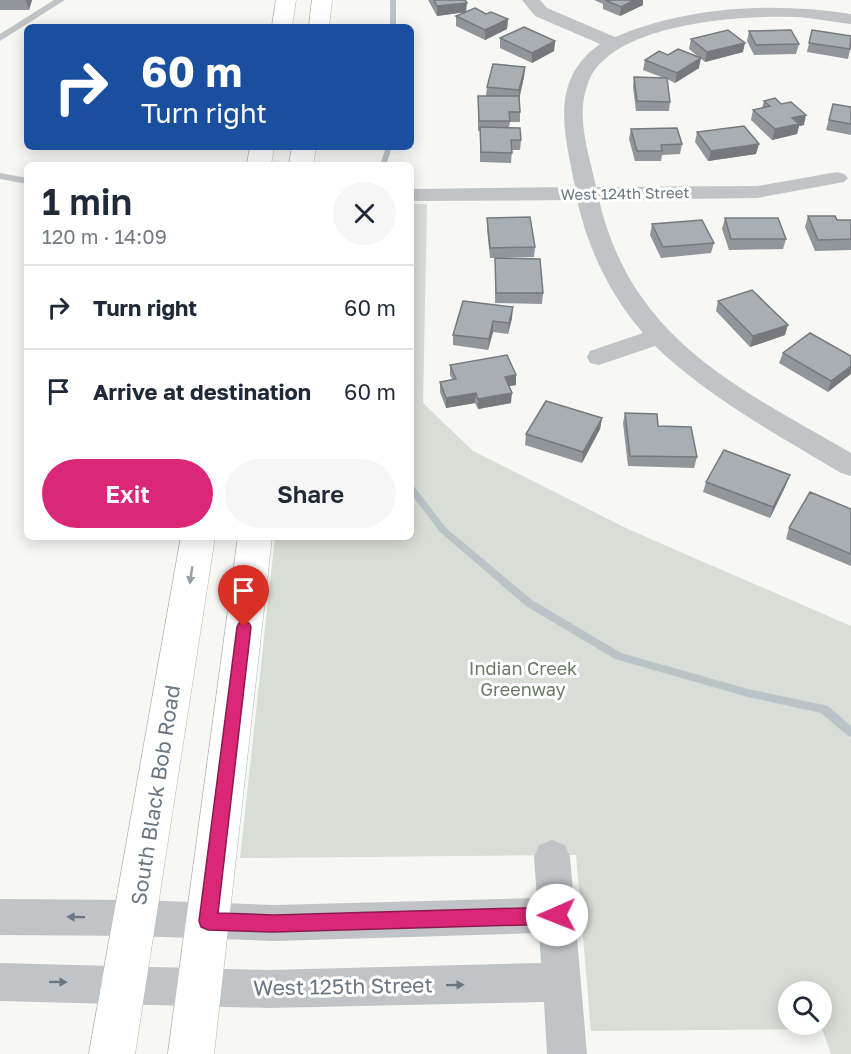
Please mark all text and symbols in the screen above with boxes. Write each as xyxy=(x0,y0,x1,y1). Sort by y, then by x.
text: 60 m xyxy=(141,46,242,96)
icon: right xyxy=(42,48,120,126)
text: Turn right xyxy=(141,97,267,129)
text: 1 min xyxy=(42,180,132,223)
button: close xyxy=(333,182,396,245)
street label: West 124th Street xyxy=(561,183,689,203)
text: 120 m · 14:09 xyxy=(42,224,167,248)
icon: right xyxy=(42,291,75,324)
text: Turn right xyxy=(93,294,197,321)
text: 60 m xyxy=(344,294,396,321)
icon: arrive xyxy=(42,375,75,408)
text: Arrive at destination xyxy=(93,378,311,405)
text: 60 m xyxy=(344,378,396,405)
button: Exit xyxy=(42,459,213,528)
button: Share xyxy=(225,459,396,528)
pin xyxy=(218,565,269,627)
one-way arrow xyxy=(187,566,196,585)
icon: arrive xyxy=(227,574,260,607)
park label: Indian Creek Greenway xyxy=(469,657,577,700)
street label: South Black Bob Road xyxy=(125,683,185,907)
position arrow xyxy=(525,883,589,947)
one-way arrow xyxy=(67,913,86,922)
street label: West 125th Street xyxy=(253,971,433,1001)
one-way arrow xyxy=(49,978,68,987)
one-way arrow xyxy=(446,980,465,989)
map controls xyxy=(778,981,832,1035)
button: search xyxy=(778,981,832,1035)

